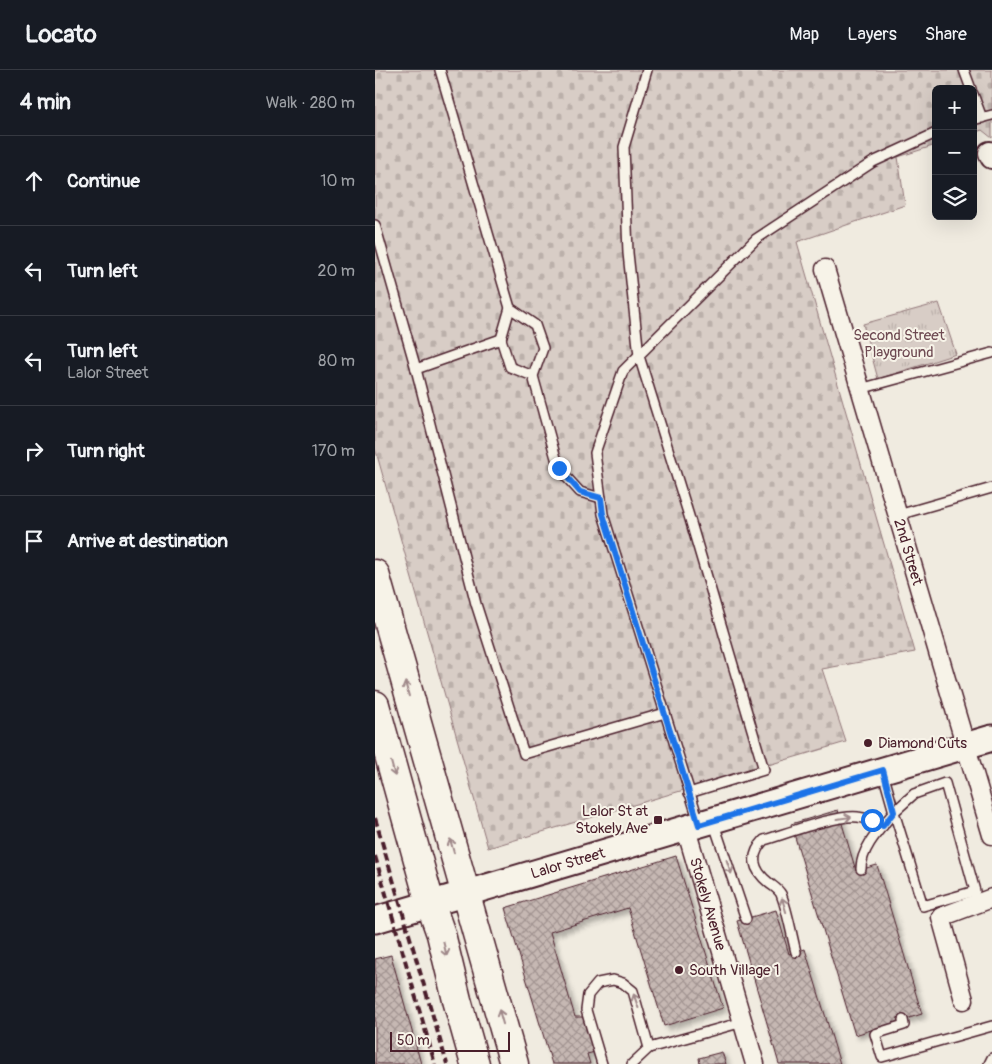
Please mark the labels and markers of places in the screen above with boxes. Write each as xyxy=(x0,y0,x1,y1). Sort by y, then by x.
place label: Diamond Cuts xyxy=(878,734,967,753)
marker: Diamond Cuts xyxy=(862,737,874,749)
place label: Lalor St at Stokely Ave xyxy=(575,802,649,838)
marker: Lalor St at Stokely Ave xyxy=(652,814,664,826)
place label: South Village 1 xyxy=(689,961,780,980)
marker: South Village 1 xyxy=(673,964,685,976)

